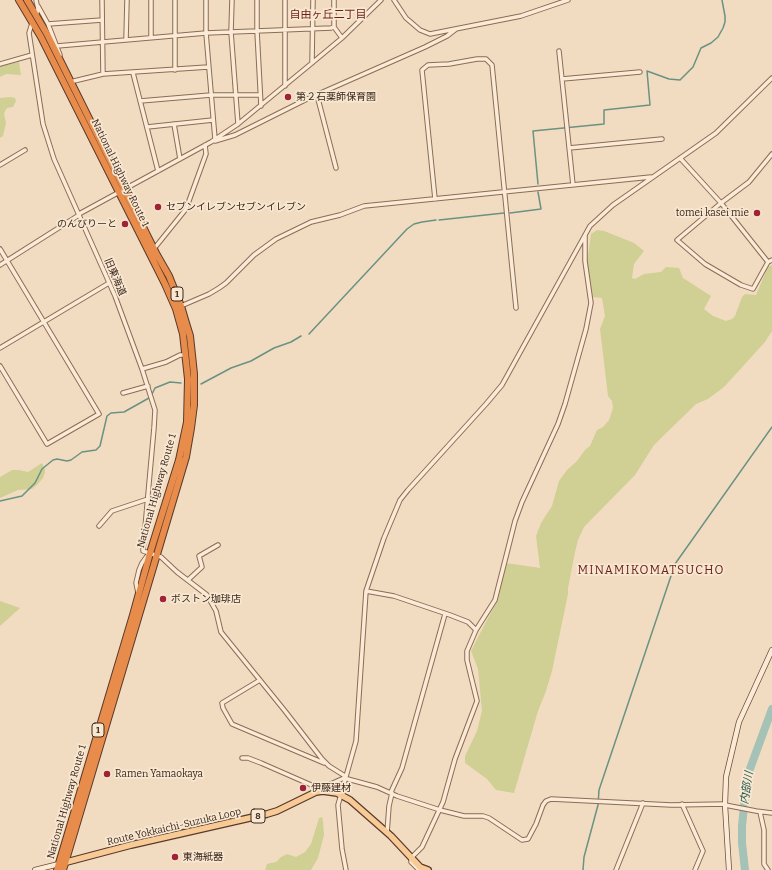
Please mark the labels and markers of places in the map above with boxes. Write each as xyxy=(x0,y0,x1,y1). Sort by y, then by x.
place label: 第２石薬師保育園 xyxy=(296,91,376,103)
marker: 第２石薬師保育園 xyxy=(283,92,293,102)
place label: セブンイレブンセブンイレブン xyxy=(166,201,306,213)
marker: セブンイレブンセブンイレブン xyxy=(153,202,163,212)
place label: tomei kasei mie xyxy=(676,207,749,219)
marker: tomei kasei mie xyxy=(752,208,762,218)
place label: のんびりーと xyxy=(57,218,117,230)
marker: のんびりーと xyxy=(120,219,130,229)
place label: ボストン珈琲店 xyxy=(171,593,241,605)
marker: ボストン珈琲店 xyxy=(158,594,168,604)
place label: Ramen Yamaokaya xyxy=(115,768,203,780)
marker: Ramen Yamaokaya xyxy=(102,769,112,779)
place label: 伊藤建材 xyxy=(311,782,351,794)
marker: 伊藤建材 xyxy=(298,783,308,793)
place label: 東海紙器 xyxy=(183,851,223,863)
marker: 東海紙器 xyxy=(170,852,180,862)

